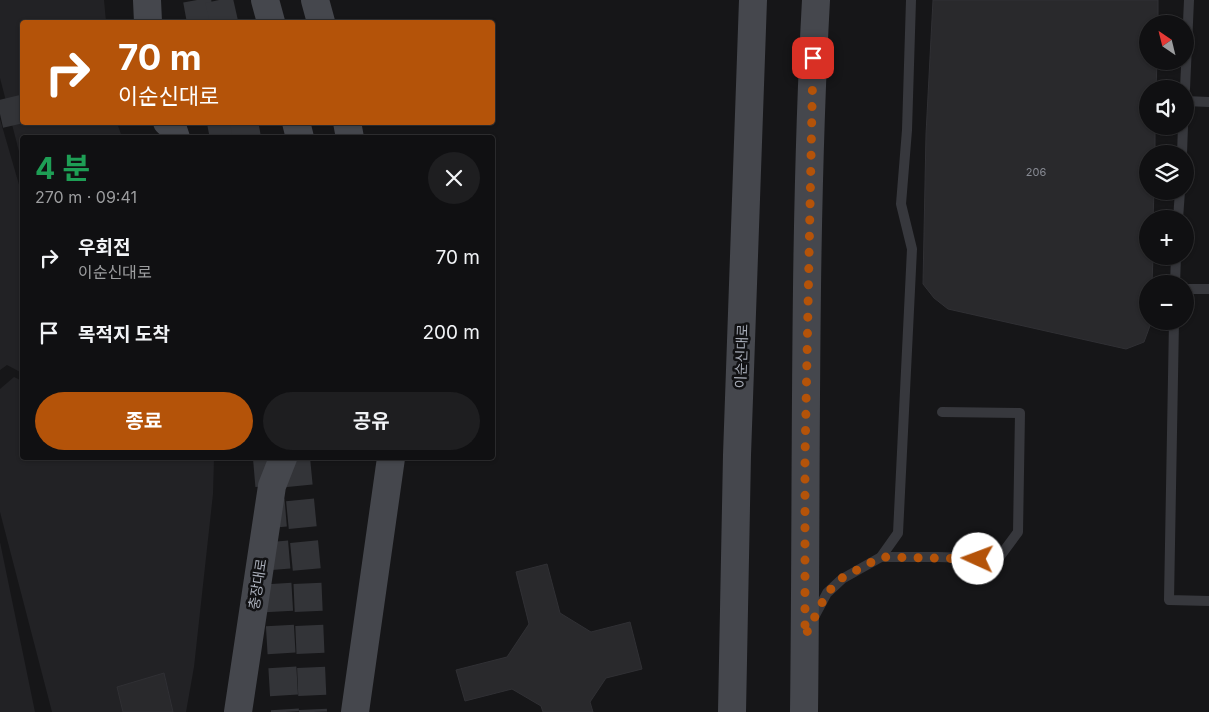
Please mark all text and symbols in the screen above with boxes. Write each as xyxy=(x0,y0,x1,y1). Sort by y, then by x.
north arrow xyxy=(1139,15,1194,70)
map controls xyxy=(1139,15,1194,330)
text: 70 m xyxy=(118,36,202,78)
pin xyxy=(792,37,834,79)
icon: right xyxy=(35,40,100,105)
icon: arrive xyxy=(799,44,827,72)
button: sound xyxy=(1139,80,1194,135)
text: 이순신대로 xyxy=(118,83,219,109)
button: layers xyxy=(1139,145,1194,200)
text: 4 분 xyxy=(35,150,90,186)
button: close xyxy=(428,152,480,204)
house number: 206 xyxy=(1026,165,1046,179)
text: 270 m · 09:41 xyxy=(35,187,137,207)
button: + xyxy=(1139,210,1194,265)
text: 우회전 xyxy=(78,236,130,259)
icon: right xyxy=(35,244,63,272)
text: 70 m xyxy=(436,246,480,269)
text: 이순신대로 xyxy=(78,262,152,282)
button: − xyxy=(1139,275,1194,330)
icon: arrive xyxy=(35,319,63,347)
text: 200 m xyxy=(422,321,480,344)
text: 목적지 도착 xyxy=(78,323,170,346)
street label: 이순신대로 xyxy=(731,323,751,388)
button: 종료 xyxy=(35,392,253,450)
button: 공유 xyxy=(263,392,480,450)
position arrow xyxy=(951,532,1003,584)
street label: 충장대로 xyxy=(245,557,269,611)

